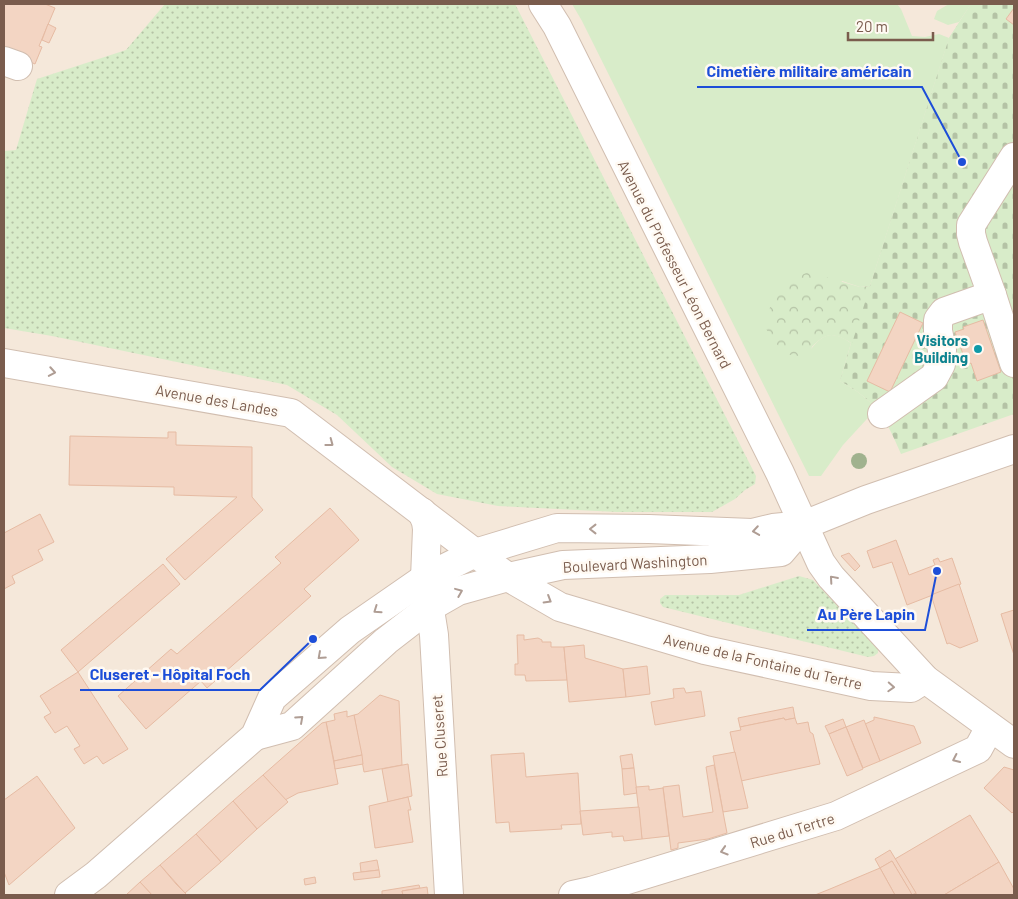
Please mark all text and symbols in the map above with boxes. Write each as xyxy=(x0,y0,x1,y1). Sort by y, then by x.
scale bar xyxy=(848,10,933,42)
text: 20 m xyxy=(856,17,888,35)
callout: Cimetière militaire américain xyxy=(697,56,922,87)
text: Cimetière militaire américain xyxy=(707,61,911,80)
street label: Avenue du Professeur Léon Bernard xyxy=(614,157,736,371)
place label: Visitors Building xyxy=(914,331,968,366)
marker: Visitors Building xyxy=(972,343,984,355)
one-way arrow xyxy=(47,366,56,376)
street label: Avenue des Landes xyxy=(154,380,280,420)
one-way arrow xyxy=(324,437,334,446)
one-way arrow xyxy=(589,524,597,534)
one-way arrow xyxy=(751,525,759,536)
street label: Boulevard Washington xyxy=(562,550,708,576)
one-way arrow xyxy=(830,575,839,584)
one-way arrow xyxy=(454,588,463,598)
one-way arrow xyxy=(542,594,551,604)
callout: Au Père Lapin xyxy=(807,599,925,630)
text: Au Père Lapin xyxy=(817,604,915,623)
one-way arrow xyxy=(374,605,383,613)
street label: Avenue de la Fontaine du Tertre xyxy=(662,629,864,693)
one-way arrow xyxy=(317,650,326,659)
callout: Cluseret - Hôpital Foch xyxy=(80,659,260,690)
text: Cluseret - Hôpital Foch xyxy=(90,664,250,683)
one-way arrow xyxy=(887,681,895,692)
street label: Rue Cluseret xyxy=(427,694,451,778)
one-way arrow xyxy=(294,716,303,725)
one-way arrow xyxy=(952,753,961,764)
street label: Rue du Tertre xyxy=(748,809,836,851)
one-way arrow xyxy=(721,845,729,855)

